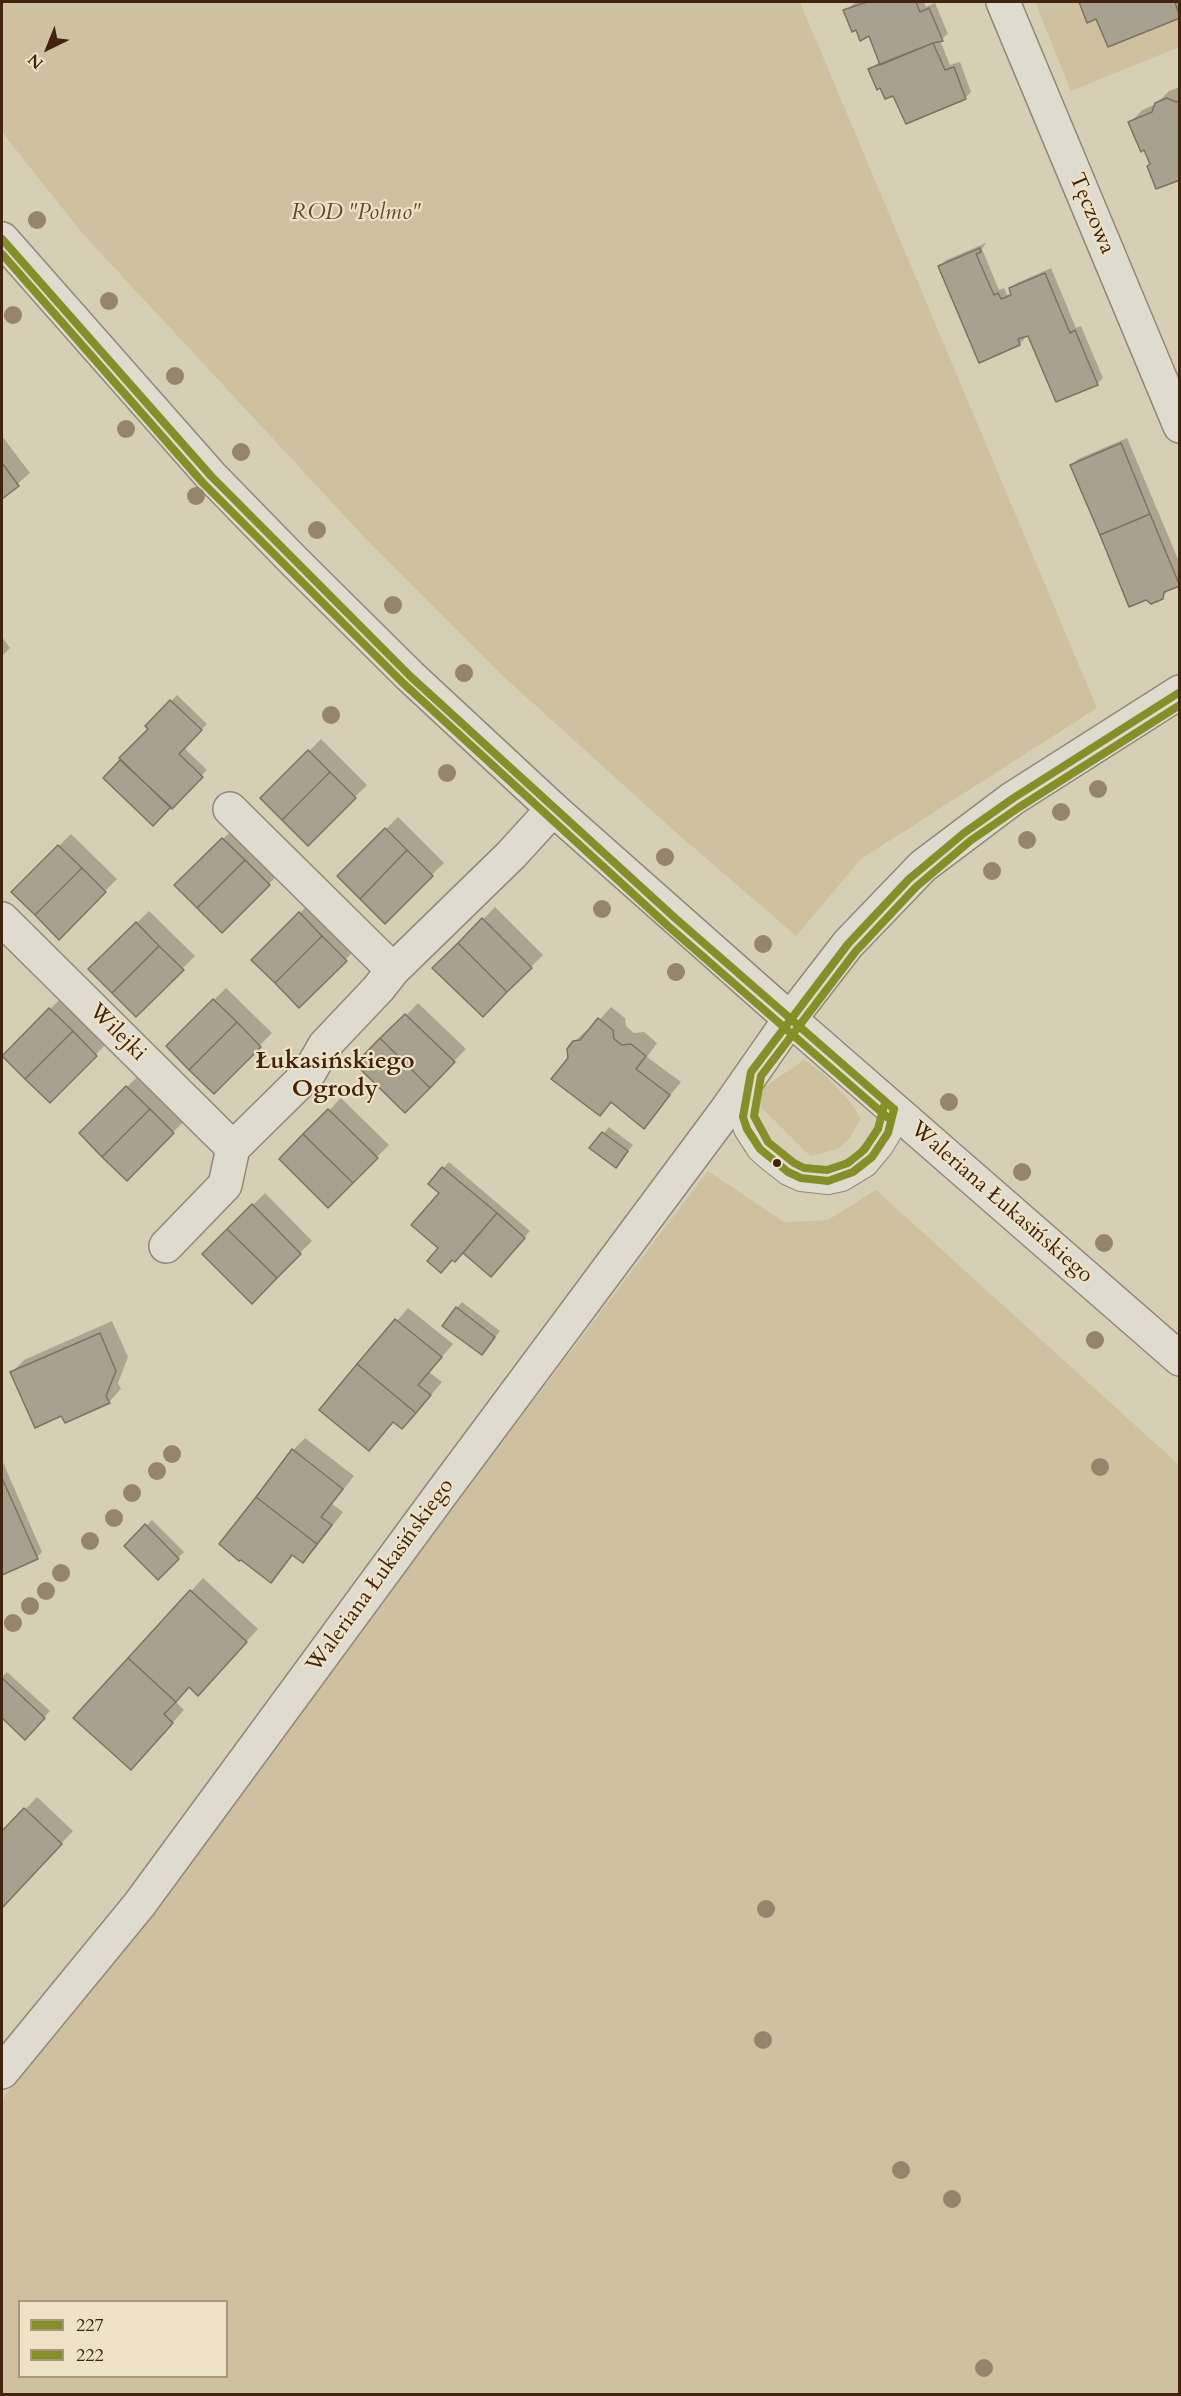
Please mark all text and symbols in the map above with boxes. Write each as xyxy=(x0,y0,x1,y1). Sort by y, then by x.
north arrow xyxy=(18,18,78,78)
text: N xyxy=(23,48,48,74)
street label: Tęczowa xyxy=(1062,170,1120,258)
park label: ROD "Polmo" xyxy=(291,201,421,227)
street label: Wilejki xyxy=(83,999,151,1067)
district label: Łukasińskiego Ogrody xyxy=(255,1048,415,1104)
street label: Waleriana Łukasińskiego xyxy=(904,1117,1098,1289)
unlabelled marker xyxy=(771,1157,783,1169)
street label: Waleriana Łukasińskiego xyxy=(302,1474,460,1678)
legend xyxy=(18,2300,228,2378)
text: 227 xyxy=(76,2313,104,2338)
text: 222 xyxy=(76,2343,104,2368)

